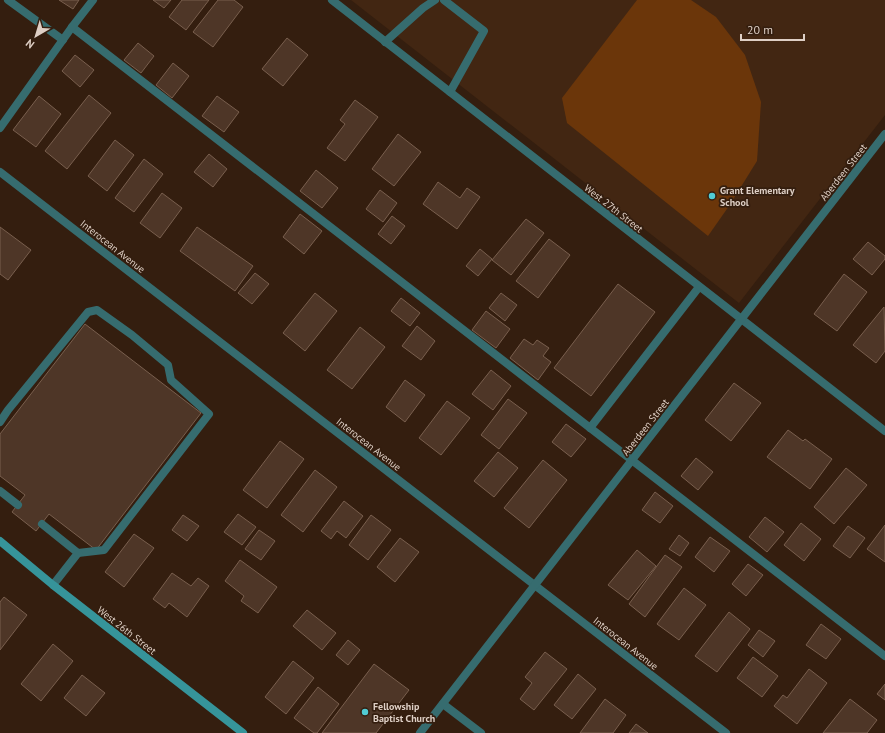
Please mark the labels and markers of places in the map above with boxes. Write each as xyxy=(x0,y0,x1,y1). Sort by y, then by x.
place label: Grant Elementary School xyxy=(720,184,795,209)
marker: Grant Elementary School xyxy=(707,191,717,201)
place label: Fellowship Baptist Church xyxy=(373,700,435,725)
marker: Fellowship Baptist Church xyxy=(360,707,370,717)

